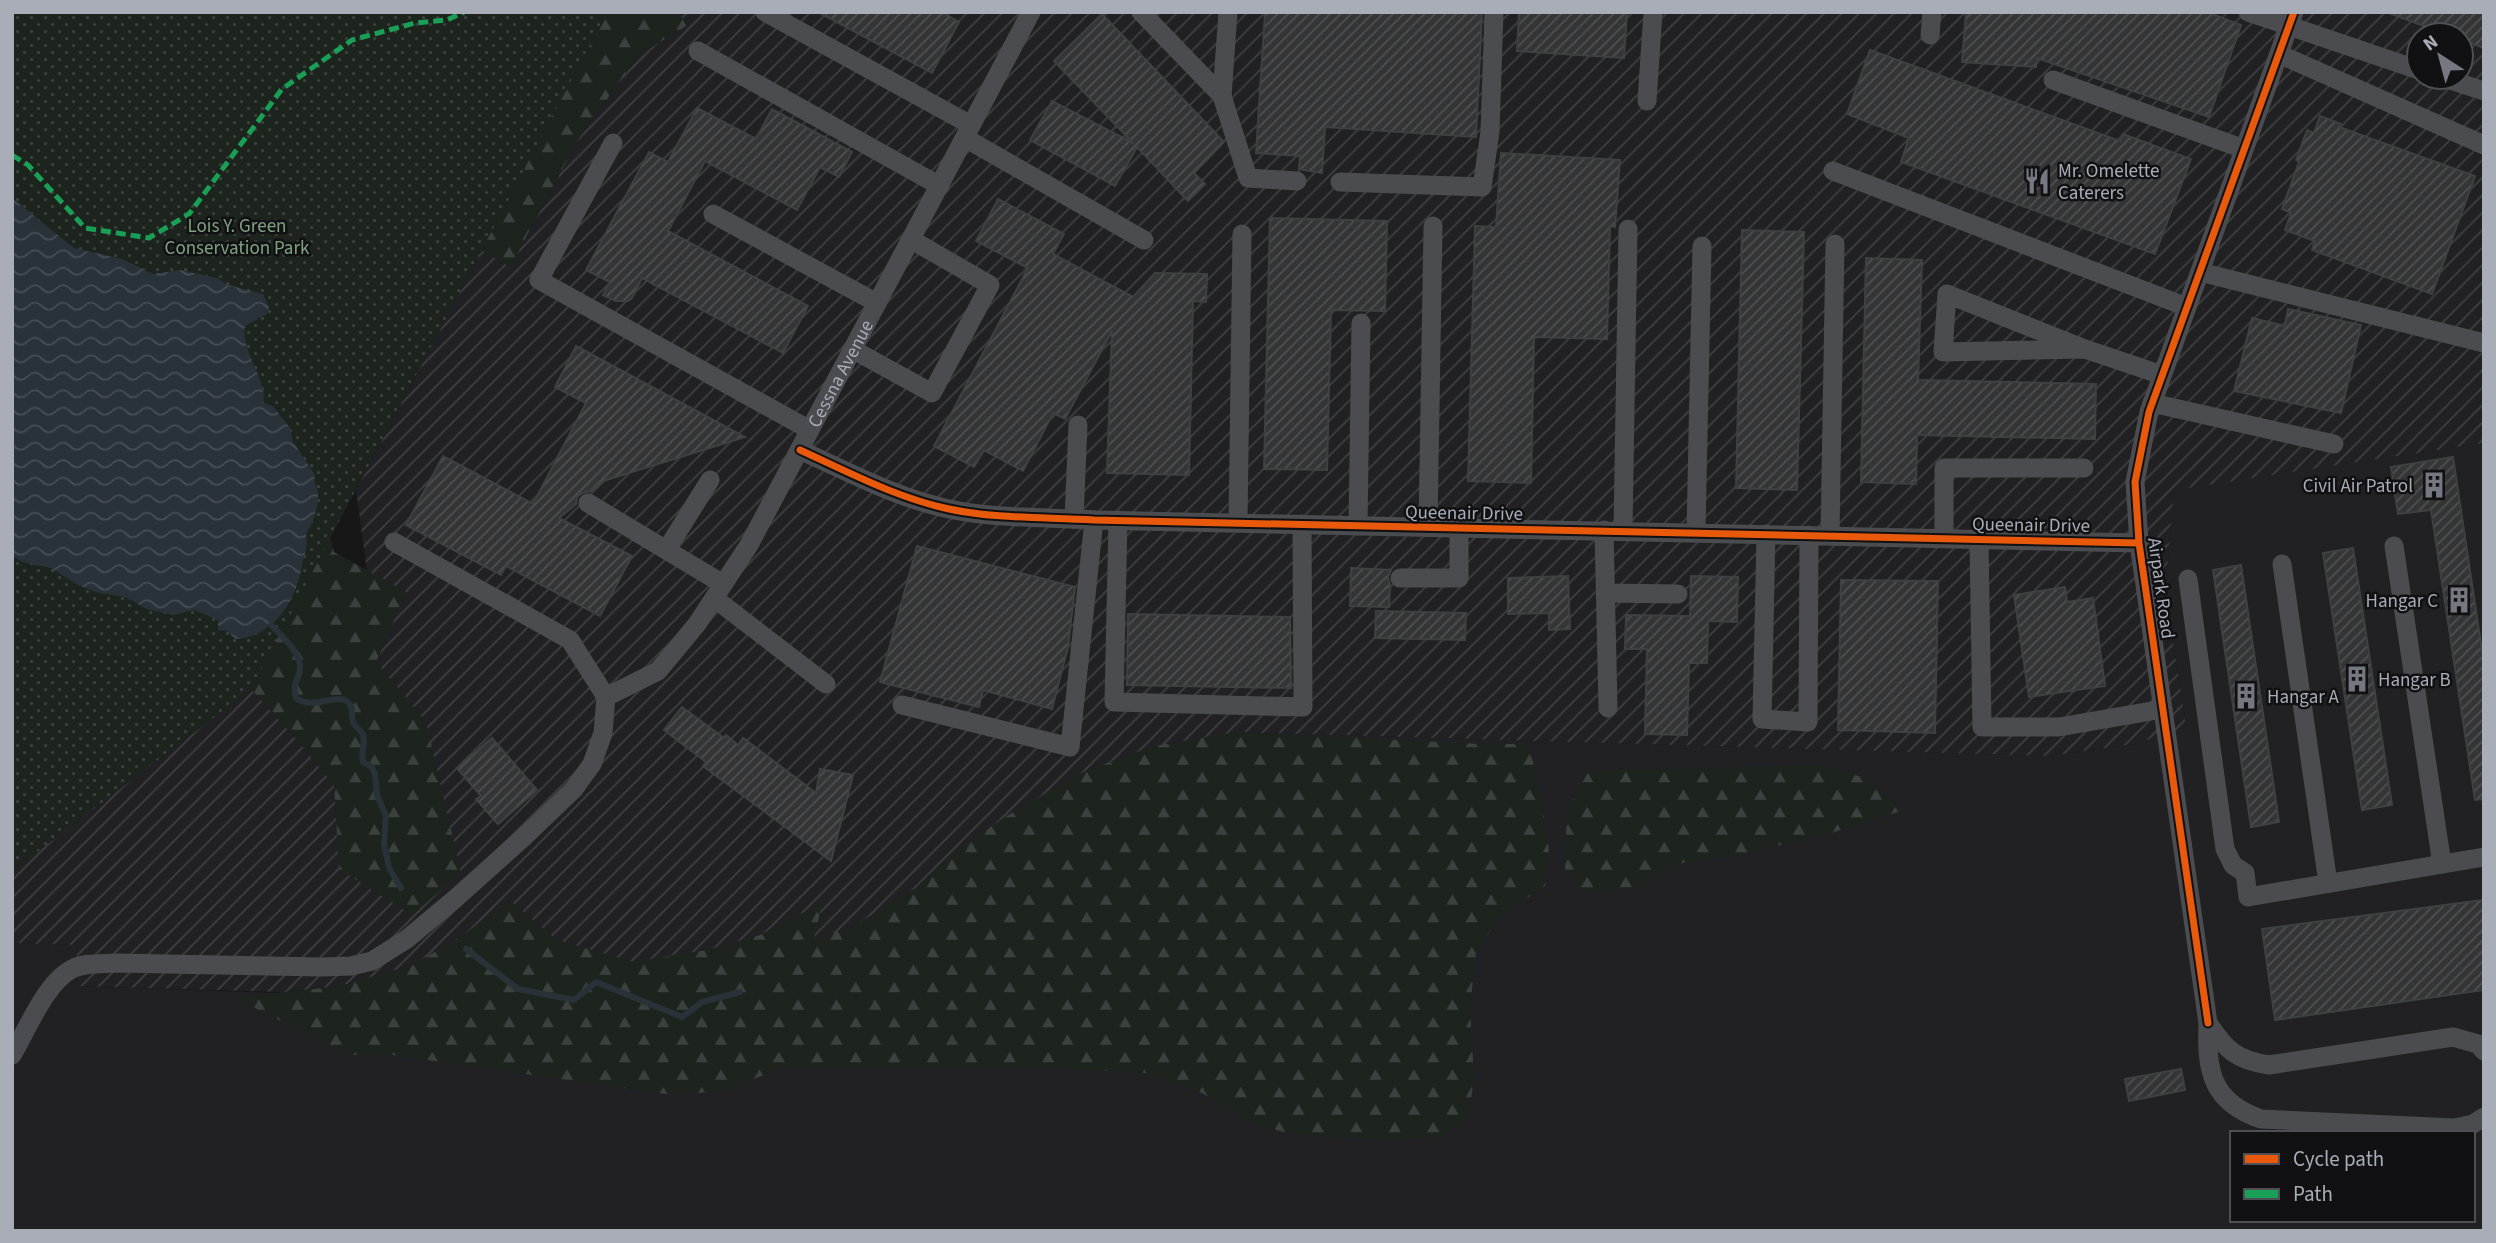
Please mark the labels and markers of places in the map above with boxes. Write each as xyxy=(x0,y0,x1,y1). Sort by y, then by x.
place label: Mr. Omelette Caterers xyxy=(2058,158,2159,207)
restaurant icon: Mr. Omelette Caterers xyxy=(2022,166,2052,196)
building icon: Civil Air Patrol xyxy=(2419,470,2449,500)
place label: Civil Air Patrol xyxy=(2303,473,2413,500)
building icon: Hangar C xyxy=(2444,585,2474,615)
place label: Hangar C xyxy=(2366,588,2438,615)
building icon: Hangar B xyxy=(2342,664,2372,694)
place label: Hangar B xyxy=(2378,667,2451,694)
building icon: Hangar A xyxy=(2231,681,2261,711)
place label: Hangar A xyxy=(2267,684,2340,711)

